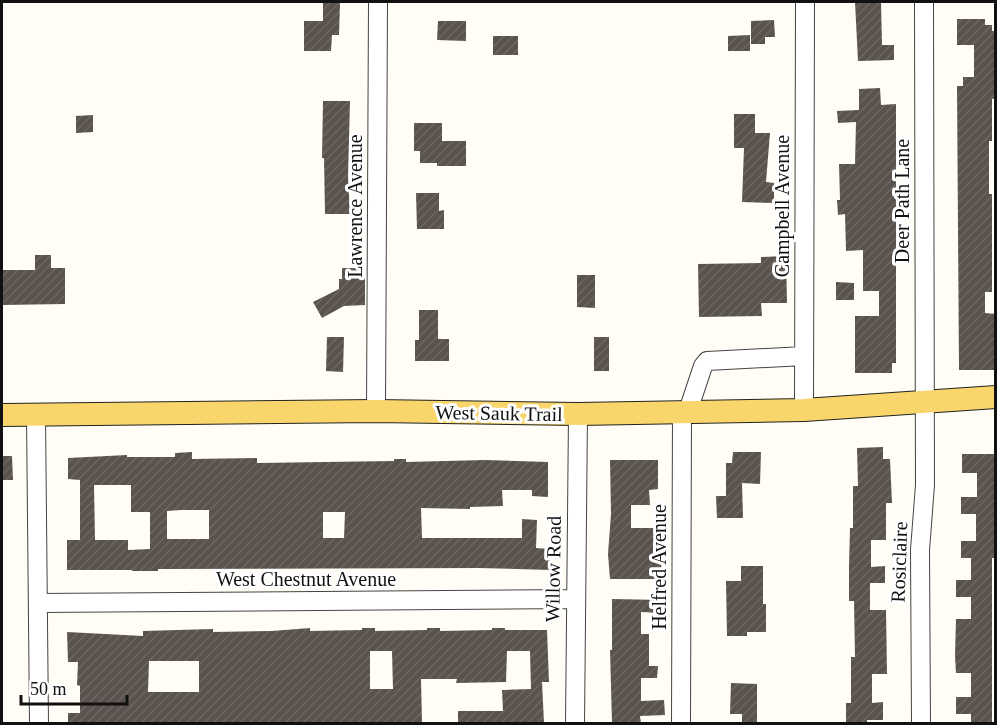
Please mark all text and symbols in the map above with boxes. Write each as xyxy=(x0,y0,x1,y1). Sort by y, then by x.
street label: Lawrence Avenue xyxy=(344,134,366,278)
street label: Campbell Avenue xyxy=(771,135,794,277)
street label: Deer Path Lane xyxy=(891,139,913,263)
street label: West Sauk Trail xyxy=(435,401,563,425)
street label: Helfred Avenue xyxy=(648,504,670,630)
street label: Willow Road xyxy=(541,516,565,622)
street label: Rosiclaire xyxy=(887,521,911,603)
street label: West Chestnut Avenue xyxy=(216,568,396,590)
scale bar xyxy=(21,668,128,706)
text: 50 m xyxy=(30,679,67,699)

